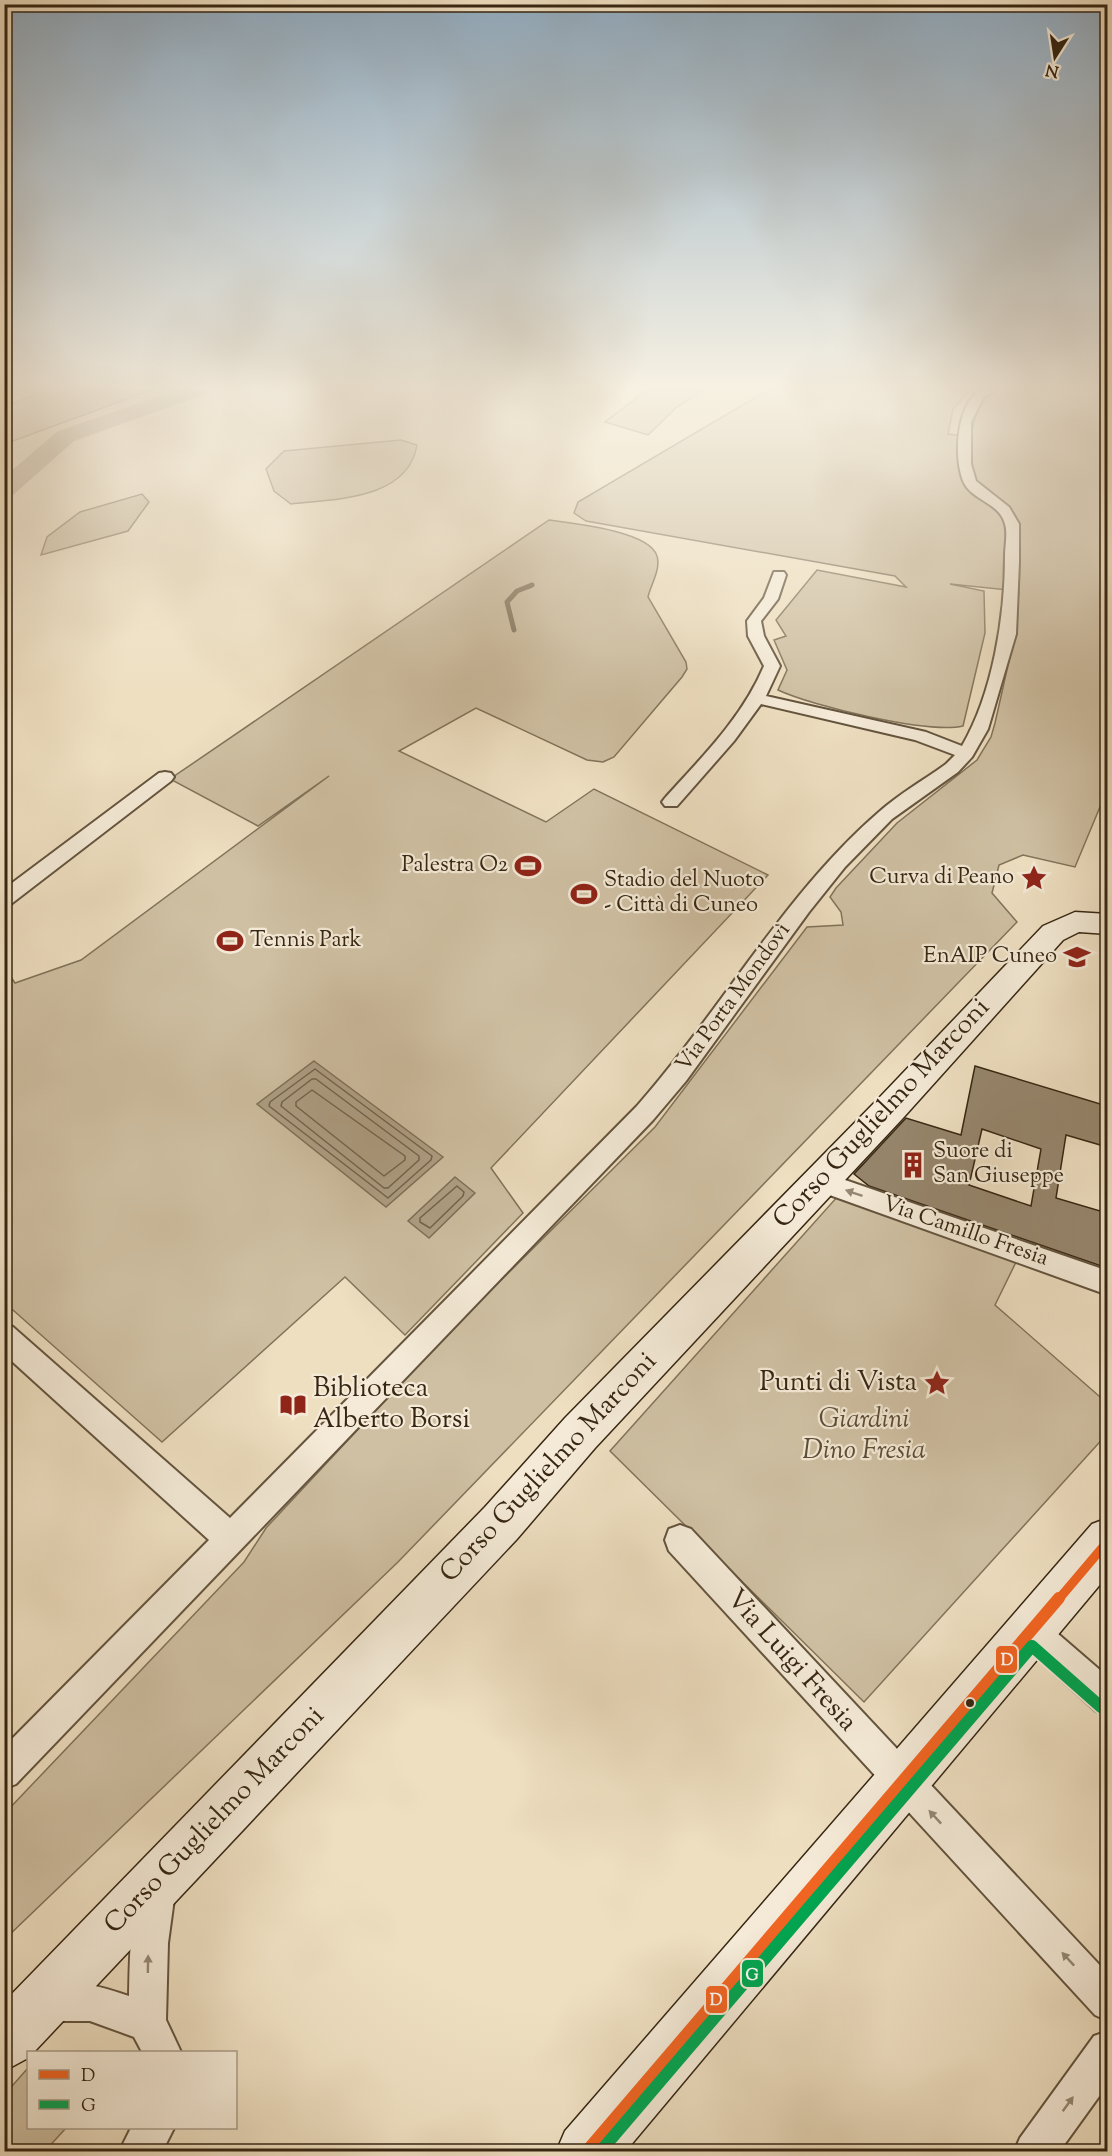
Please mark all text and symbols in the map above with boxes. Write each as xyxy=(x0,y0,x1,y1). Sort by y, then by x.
north arrow xyxy=(1025,27,1085,87)
text: N xyxy=(1044,57,1061,82)
place label: Palestra O2 xyxy=(401,850,508,882)
sports icon: Palestra O2 xyxy=(513,851,543,881)
place label: Curva di Peano xyxy=(869,862,1014,894)
place icon: Curva di Peano xyxy=(1019,863,1049,893)
place label: Stadio del Nuoto - Città di Cuneo xyxy=(604,865,765,922)
sports icon: Stadio del Nuoto - Città di Cuneo xyxy=(569,879,599,909)
street label: Via Porta Mondovì xyxy=(669,917,799,1079)
place label: Tennis Park xyxy=(250,925,361,957)
sports icon: Tennis Park xyxy=(215,926,245,956)
place label: EnAIP Cuneo xyxy=(923,941,1057,973)
school or university icon: EnAIP Cuneo xyxy=(1062,942,1092,972)
street label: Corso Guglielmo Marconi xyxy=(764,990,1000,1238)
place label: Suore di San Giuseppe xyxy=(933,1136,1064,1193)
building icon: Suore di San Giuseppe xyxy=(898,1150,928,1180)
one-way arrow xyxy=(845,1188,863,1198)
street label: Via Camillo Fresia xyxy=(878,1189,1052,1275)
street label: Corso Guglielmo Marconi xyxy=(431,1344,667,1592)
place label: Punti di Vista xyxy=(759,1364,917,1403)
place icon: Punti di Vista xyxy=(922,1368,952,1398)
place label: Biblioteca Alberto Borsi xyxy=(313,1370,470,1440)
library icon: Biblioteca Alberto Borsi xyxy=(278,1390,308,1420)
park label: Giardini Dino Fresia xyxy=(802,1401,926,1471)
street label: Via Luigi Fresia xyxy=(716,1581,866,1741)
line badge: D xyxy=(995,1645,1018,1674)
text: D xyxy=(1001,1650,1014,1673)
unlabelled marker xyxy=(964,1697,976,1709)
street label: Corso Guglielmo Marconi xyxy=(96,1698,335,1944)
one-way arrow xyxy=(928,1810,942,1824)
one-way arrow xyxy=(1061,1952,1075,1966)
one-way arrow xyxy=(143,1954,153,1973)
line badge: G xyxy=(741,1959,764,1988)
text: G xyxy=(745,1965,759,1988)
line badge: D xyxy=(705,1985,728,2014)
text: D xyxy=(710,1990,723,2013)
legend xyxy=(27,2051,237,2129)
text: D xyxy=(81,2064,95,2090)
text: G xyxy=(81,2094,96,2120)
one-way arrow xyxy=(1062,2097,1074,2113)

